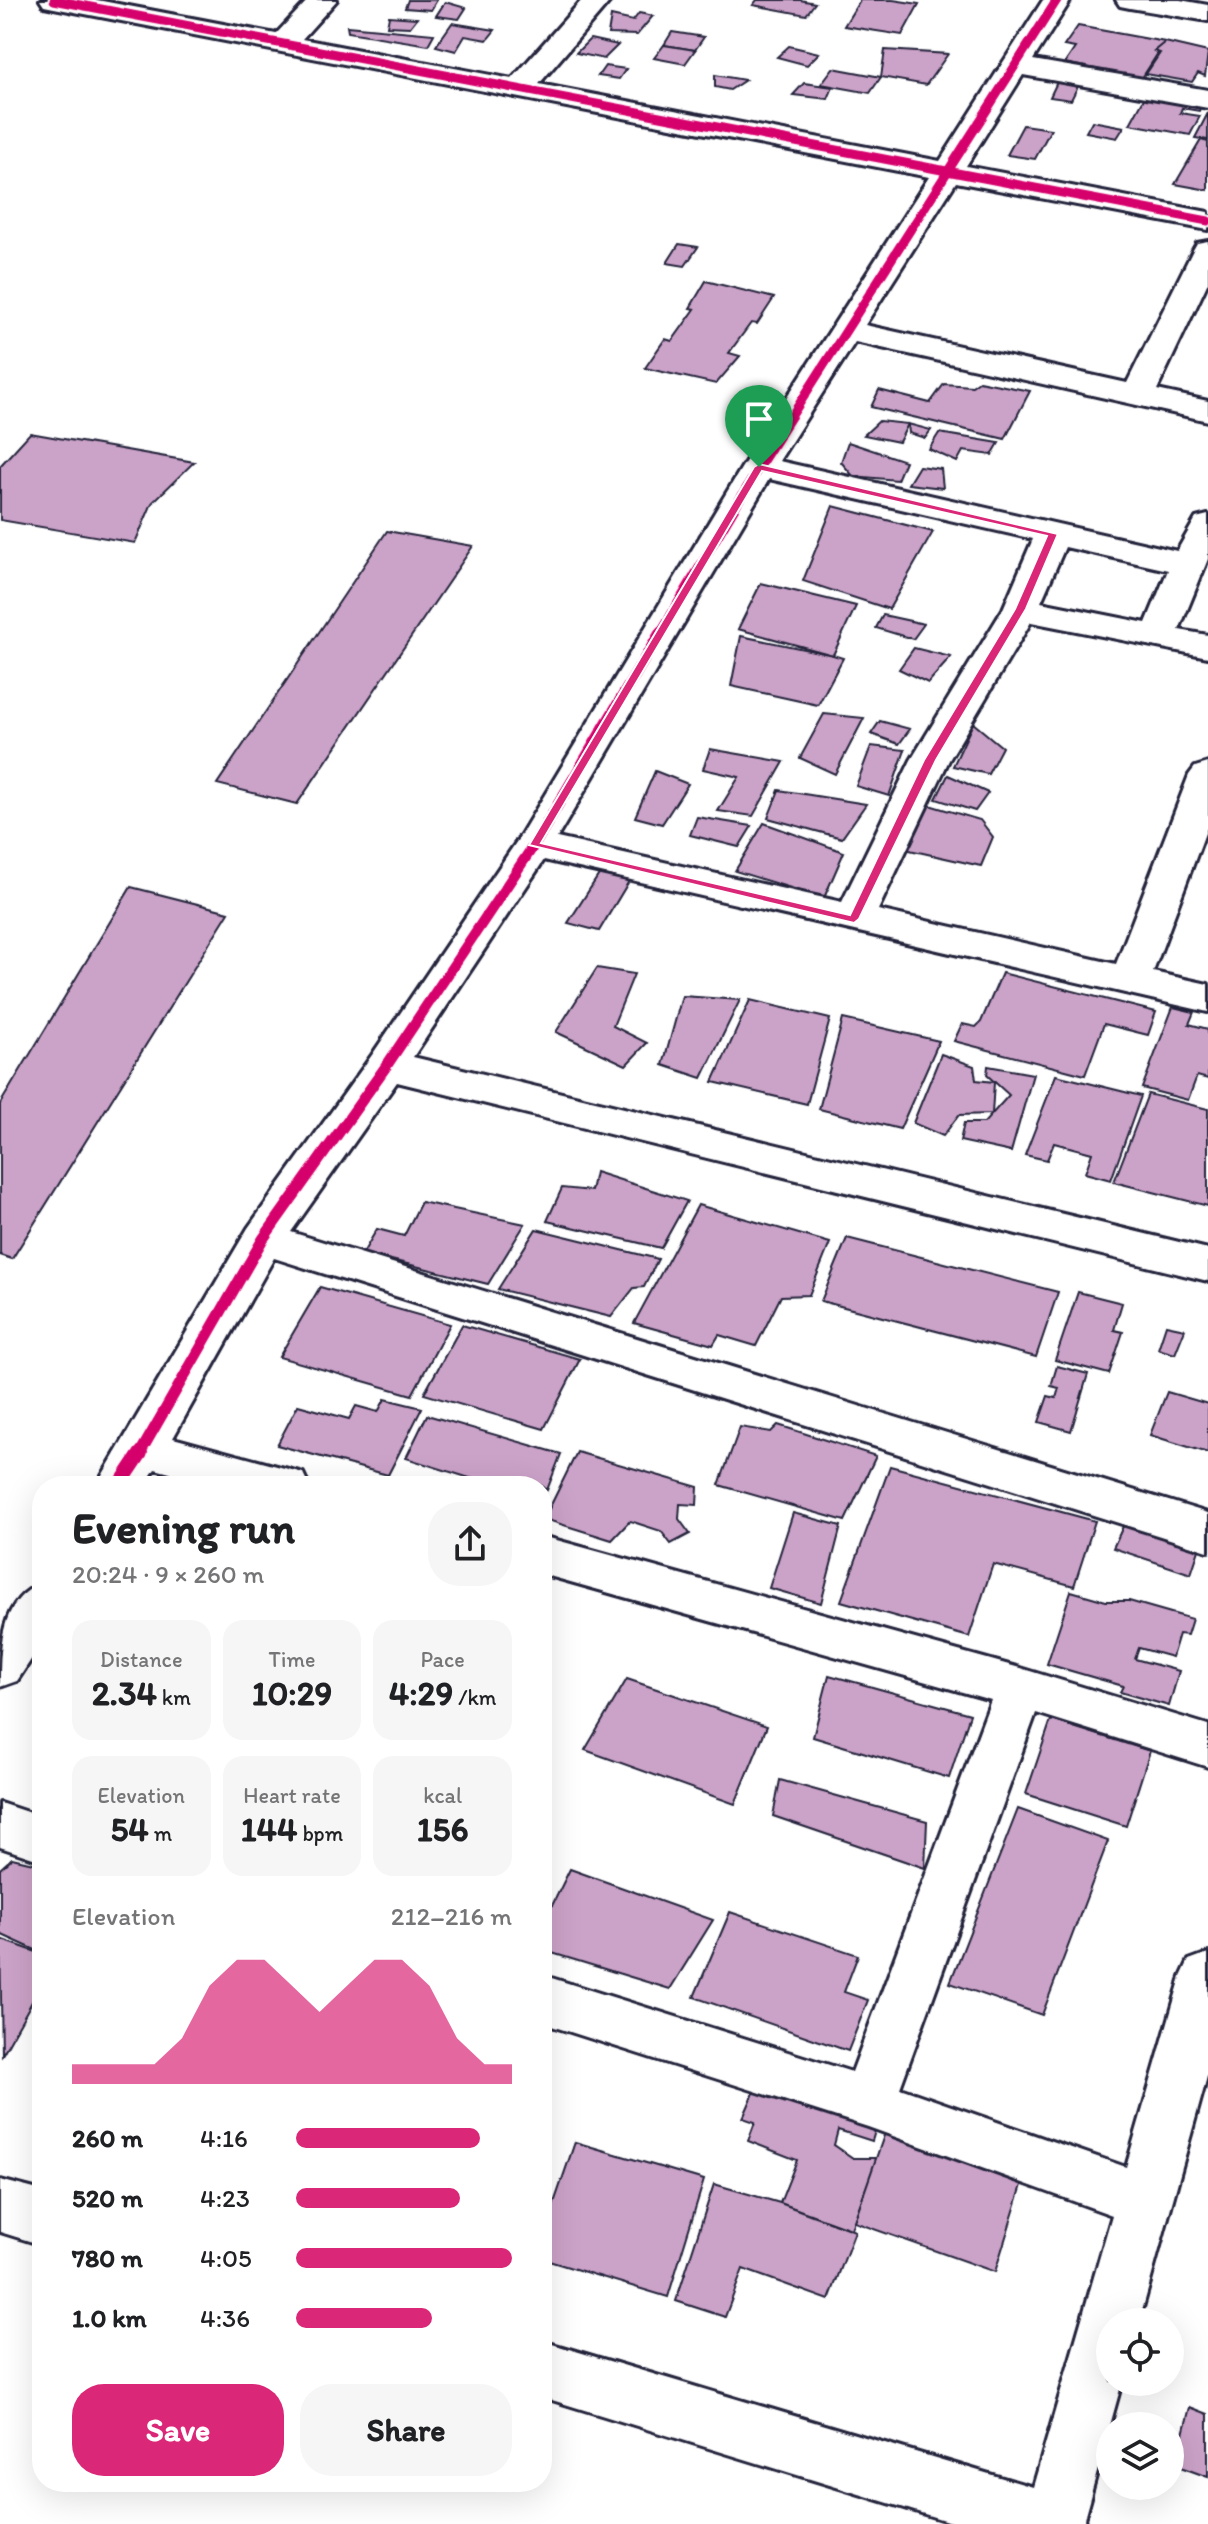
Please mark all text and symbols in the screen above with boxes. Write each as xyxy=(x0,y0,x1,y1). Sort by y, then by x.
pin xyxy=(725,385,793,467)
icon: arrive xyxy=(737,397,781,441)
text: Evening run xyxy=(72,1501,295,1554)
button: share xyxy=(428,1502,512,1586)
text: 20:24 · 9 × 260 m xyxy=(72,1558,264,1590)
text: Distance xyxy=(100,1646,183,1673)
text: Time xyxy=(269,1646,315,1673)
text: Pace xyxy=(421,1646,465,1673)
text: 2.34 xyxy=(92,1673,157,1714)
text: 10:29 xyxy=(252,1673,332,1714)
text: 4:29 xyxy=(389,1673,453,1714)
text: km xyxy=(157,1684,191,1711)
text: /km xyxy=(453,1684,497,1711)
text: Elevation xyxy=(98,1782,185,1809)
text: Heart rate xyxy=(243,1782,341,1809)
text: kcal xyxy=(423,1782,462,1809)
text: 54 xyxy=(110,1809,149,1850)
text: 144 xyxy=(241,1809,297,1850)
text: 156 xyxy=(417,1809,468,1850)
text: m xyxy=(149,1820,172,1847)
text: bpm xyxy=(297,1820,343,1847)
text: Elevation xyxy=(72,1900,175,1932)
text: 212–216 m xyxy=(391,1900,512,1932)
text: 260 m xyxy=(72,2122,143,2154)
text: 4:16 xyxy=(200,2122,248,2154)
text: 520 m xyxy=(72,2182,143,2214)
text: 4:23 xyxy=(200,2182,250,2214)
text: 780 m xyxy=(72,2242,143,2274)
text: 4:05 xyxy=(200,2242,252,2274)
text: 1.0 km xyxy=(72,2302,147,2334)
text: 4:36 xyxy=(200,2302,250,2334)
map controls xyxy=(1096,2308,1184,2500)
button: locate xyxy=(1096,2308,1184,2396)
button: Save xyxy=(72,2384,284,2476)
button: Share xyxy=(300,2384,512,2476)
button: layers xyxy=(1096,2412,1184,2500)

